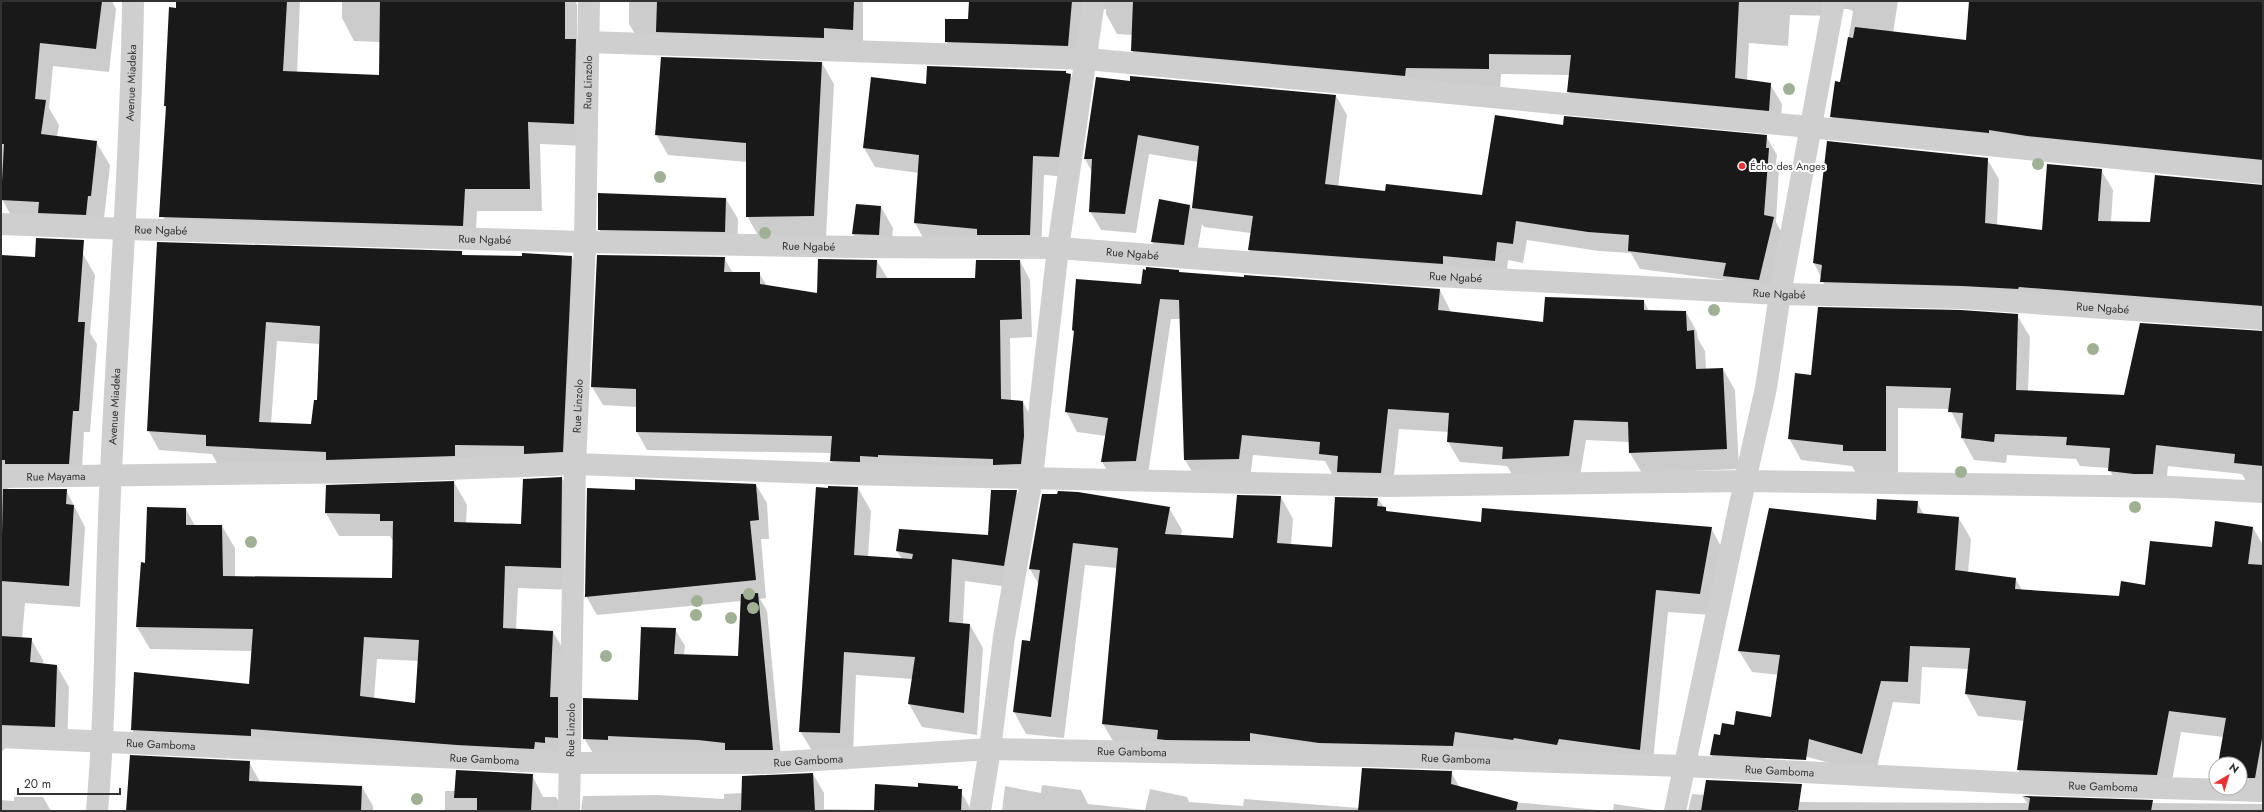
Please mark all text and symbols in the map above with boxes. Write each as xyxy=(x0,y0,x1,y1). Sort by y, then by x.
street label: Avenue Miadeka xyxy=(122,44,140,122)
street label: Rue Linzolo xyxy=(579,55,596,109)
place label: Écho des Anges xyxy=(1750,158,1826,174)
marker: Écho des Anges xyxy=(1737,161,1747,171)
street label: Rue Ngabé xyxy=(134,221,188,239)
street label: Rue Ngabé xyxy=(458,230,512,248)
street label: Rue Ngabé xyxy=(782,238,836,255)
street label: Rue Ngabé xyxy=(1105,244,1160,264)
street label: Rue Ngabé xyxy=(1429,268,1483,286)
street label: Rue Ngabé xyxy=(1752,285,1806,303)
street label: Rue Ngabé xyxy=(2076,298,2130,318)
street label: Avenue Miadeka xyxy=(104,368,124,445)
street label: Rue Linzolo xyxy=(568,379,587,433)
street label: Rue Mayama xyxy=(26,468,86,485)
street label: Rue Linzolo xyxy=(562,703,579,757)
street label: Rue Gamboma xyxy=(126,735,196,754)
street label: Rue Gamboma xyxy=(1097,743,1167,760)
street label: Rue Gamboma xyxy=(449,750,520,769)
street label: Rue Gamboma xyxy=(773,750,844,771)
street label: Rue Gamboma xyxy=(1421,750,1491,768)
north arrow xyxy=(2208,756,2248,796)
text: N xyxy=(2226,759,2243,777)
street label: Rue Gamboma xyxy=(1744,761,1815,781)
scale bar xyxy=(18,770,120,796)
text: 20 m xyxy=(24,775,51,793)
street label: Rue Gamboma xyxy=(2068,777,2138,795)

